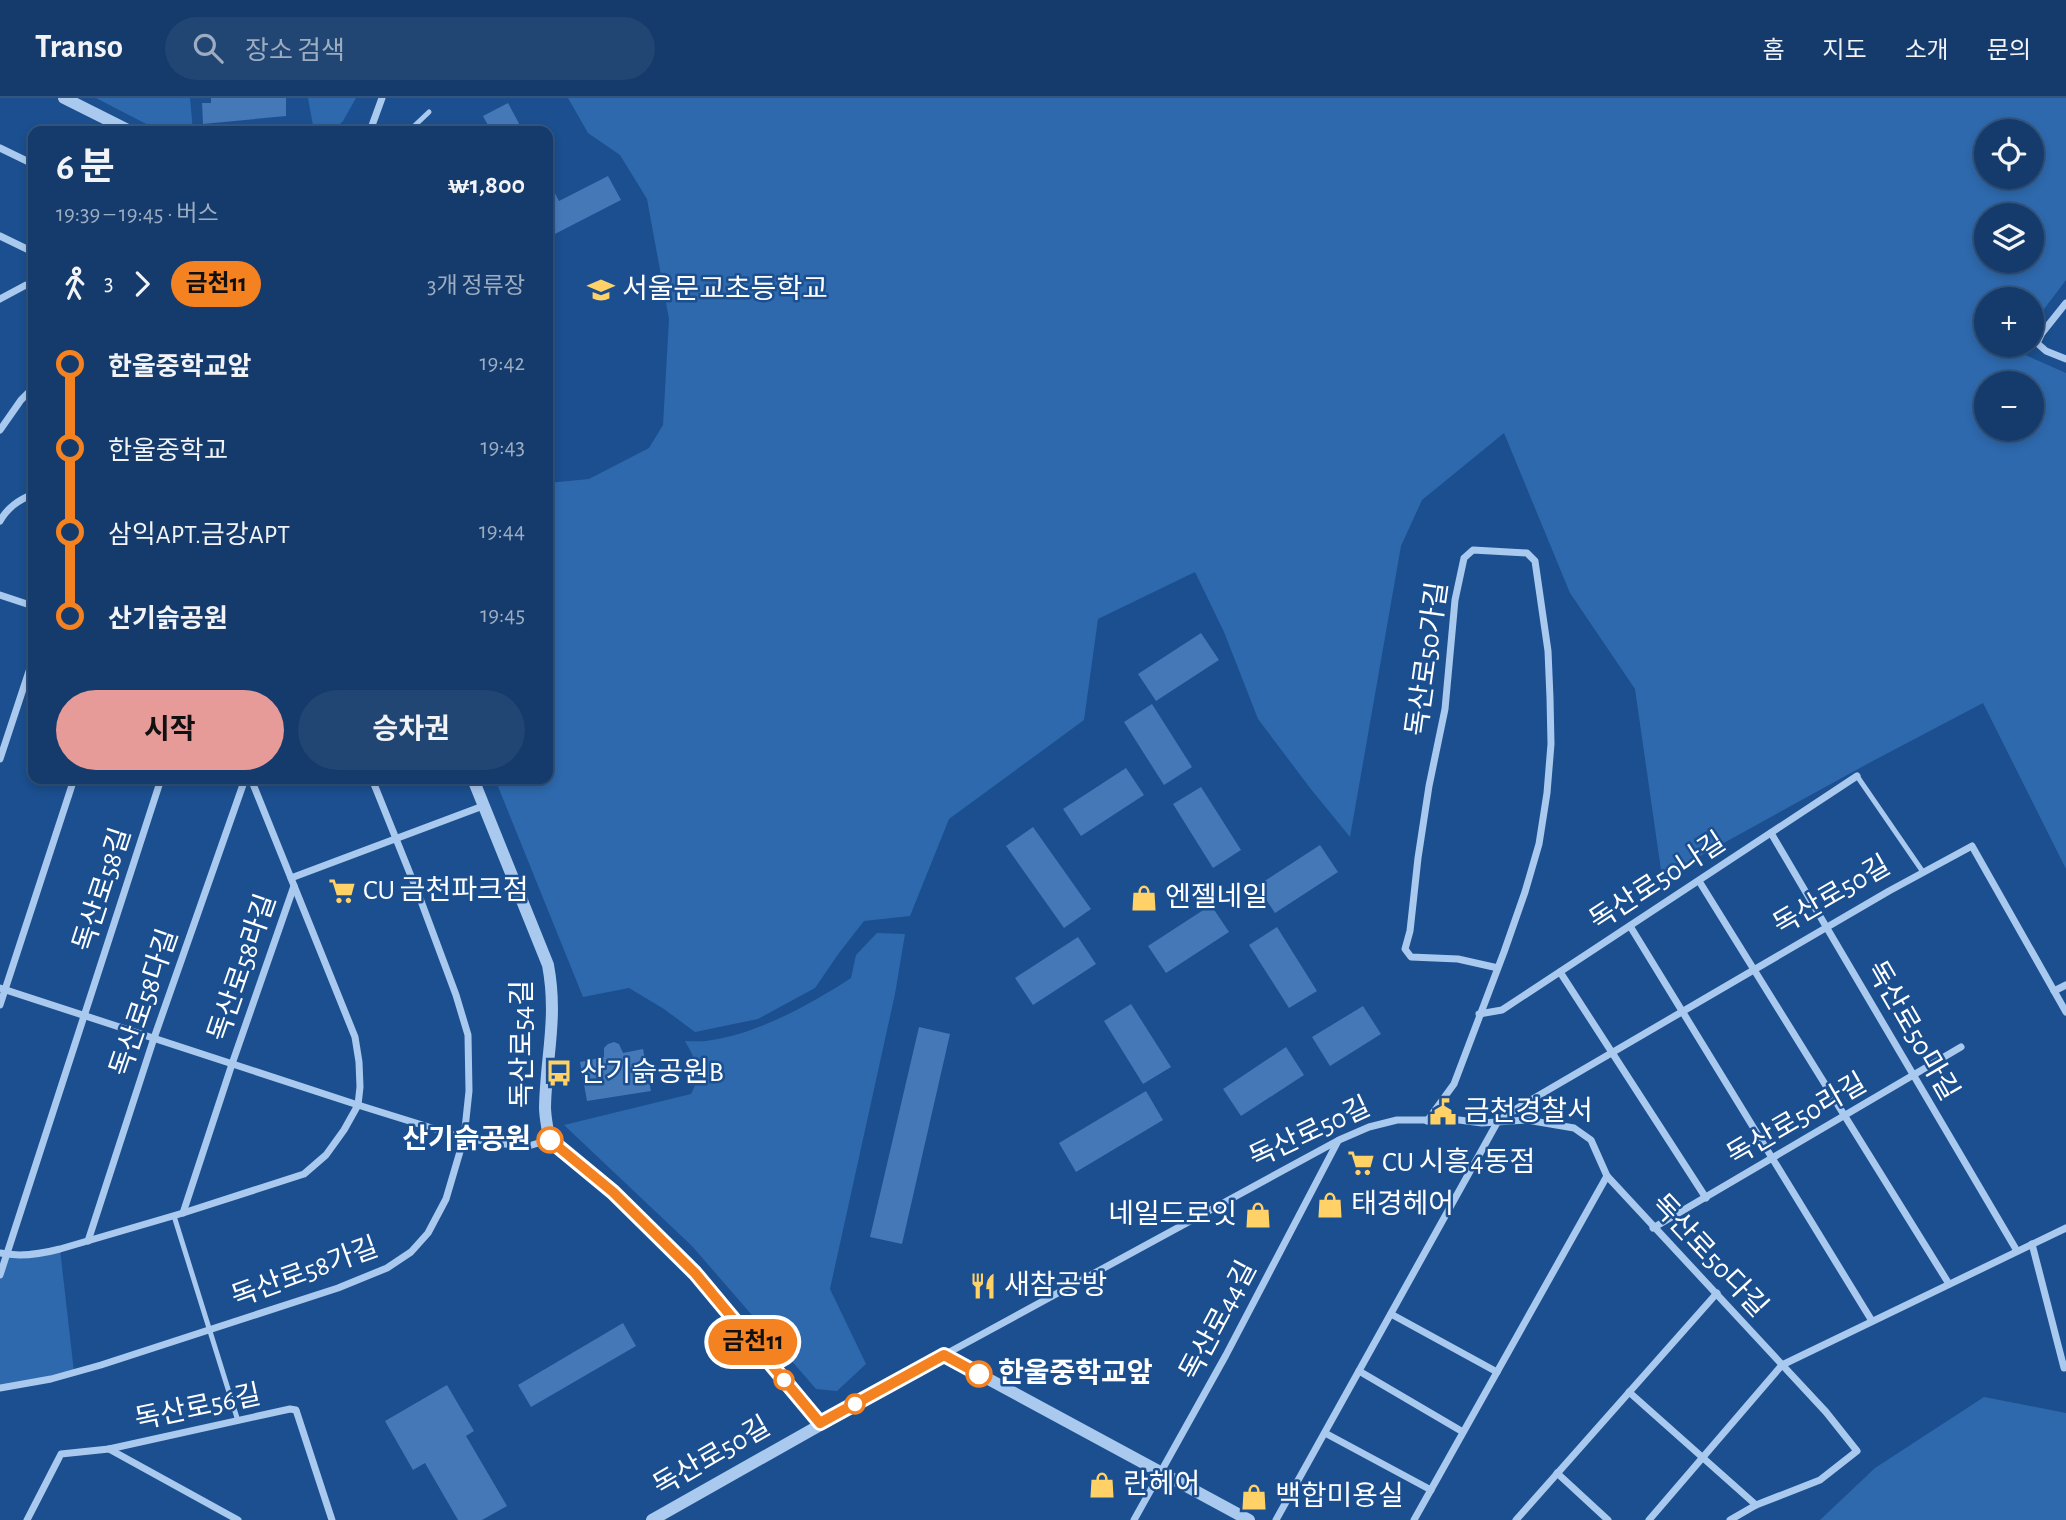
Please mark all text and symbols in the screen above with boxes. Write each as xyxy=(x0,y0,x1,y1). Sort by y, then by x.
search box xyxy=(165,17,655,80)
icon: search xyxy=(189,29,227,67)
text: Transo xyxy=(35,31,123,64)
text: 장소 검색 xyxy=(245,38,345,64)
text: 홈 xyxy=(1762,39,1784,63)
text: 지도 xyxy=(1822,39,1867,63)
text: 소개 xyxy=(1905,39,1949,63)
text: 문의 xyxy=(1987,39,2031,63)
map controls xyxy=(1974,119,2044,441)
button: locate xyxy=(1974,119,2044,189)
text: 6 분 xyxy=(56,149,115,187)
text: ₩1,800 xyxy=(447,172,525,198)
text: 19:39 – 19:45 · 버스 xyxy=(56,203,219,226)
button: layers xyxy=(1974,203,2044,273)
icon: walk xyxy=(56,265,94,303)
icon: forward xyxy=(123,265,161,303)
text: 3 xyxy=(104,272,113,295)
text: 금천11 xyxy=(185,272,247,296)
place label: 서울문교초등학교 xyxy=(622,274,828,304)
text: 3개 정류장 xyxy=(427,275,525,298)
school or university icon: 서울문교초등학교 xyxy=(586,275,616,305)
button: + xyxy=(1974,287,2044,357)
text: 19:42 xyxy=(479,352,525,375)
text: 한울중학교앞 xyxy=(108,354,252,380)
button: − xyxy=(1974,371,2044,441)
text: 19:43 xyxy=(480,436,525,459)
text: 한울중학교 xyxy=(108,438,228,464)
text: 19:44 xyxy=(479,520,525,543)
text: 삼익APT.금강APT xyxy=(108,522,290,548)
street label: 독산로50가길 xyxy=(1401,580,1453,738)
text: 19:45 xyxy=(480,604,525,627)
text: 산기슭공원 xyxy=(108,606,228,632)
button: 시작 xyxy=(56,690,284,770)
button: 승차권 xyxy=(298,690,525,770)
street label: 독산로58길 xyxy=(68,824,136,955)
street label: 독산로50나길 xyxy=(1584,826,1731,936)
street label: 독산로50길 xyxy=(1768,850,1895,941)
place label: CU 금천파크점 xyxy=(363,875,529,905)
supermarket icon: CU 금천파크점 xyxy=(327,876,357,906)
place label: 엔젤네일 xyxy=(1165,882,1268,912)
shop icon: 엔젤네일 xyxy=(1129,883,1159,913)
street label: 독산로58라길 xyxy=(203,890,281,1045)
street label: 독산로58다길 xyxy=(105,925,183,1080)
street label: 독산로50마길 xyxy=(1861,956,1965,1105)
street label: 독산로54길 xyxy=(507,980,537,1108)
place label: 산기슭공원B xyxy=(580,1057,724,1087)
bus stop icon: 산기슭공원B xyxy=(544,1058,574,1088)
street label: 독산로50라길 xyxy=(1722,1067,1871,1171)
street label: 독산로50길 xyxy=(1245,1091,1375,1173)
place label: 금천경찰서 xyxy=(1464,1096,1593,1126)
public building icon: 금천경찰서 xyxy=(1428,1097,1458,1127)
place label: 산기슭공원 xyxy=(402,1124,531,1154)
marker: 산기슭공원 xyxy=(537,1127,563,1153)
place label: CU 시흥4동점 xyxy=(1382,1147,1535,1177)
supermarket icon: CU 시흥4동점 xyxy=(1346,1148,1376,1178)
street label: 독산로50다길 xyxy=(1646,1188,1774,1322)
place label: 태경헤어 xyxy=(1351,1189,1454,1219)
shop icon: 태경헤어 xyxy=(1315,1190,1345,1220)
place label: 네일드로잇 xyxy=(1108,1199,1237,1229)
shop icon: 네일드로잇 xyxy=(1243,1200,1273,1230)
street label: 독산로58가길 xyxy=(227,1232,382,1312)
street label: 독산로44길 xyxy=(1174,1256,1262,1385)
place label: 새참공방 xyxy=(1004,1270,1107,1300)
restaurant icon: 새참공방 xyxy=(968,1271,998,1301)
line badge: 금천11 xyxy=(704,1319,802,1365)
text: 금천11 xyxy=(722,1330,784,1354)
place label: 한울중학교앞 xyxy=(998,1358,1153,1388)
marker: 한울중학교앞 xyxy=(966,1361,992,1387)
unlabelled marker xyxy=(774,1370,794,1390)
street label: 독산로56길 xyxy=(132,1379,263,1435)
unlabelled marker xyxy=(845,1394,865,1414)
street label: 독산로50길 xyxy=(648,1411,775,1502)
place label: 란헤어 xyxy=(1123,1469,1200,1499)
shop icon: 란헤어 xyxy=(1087,1470,1117,1500)
place label: 백합미용실 xyxy=(1275,1481,1404,1511)
shop icon: 백합미용실 xyxy=(1239,1482,1269,1512)

